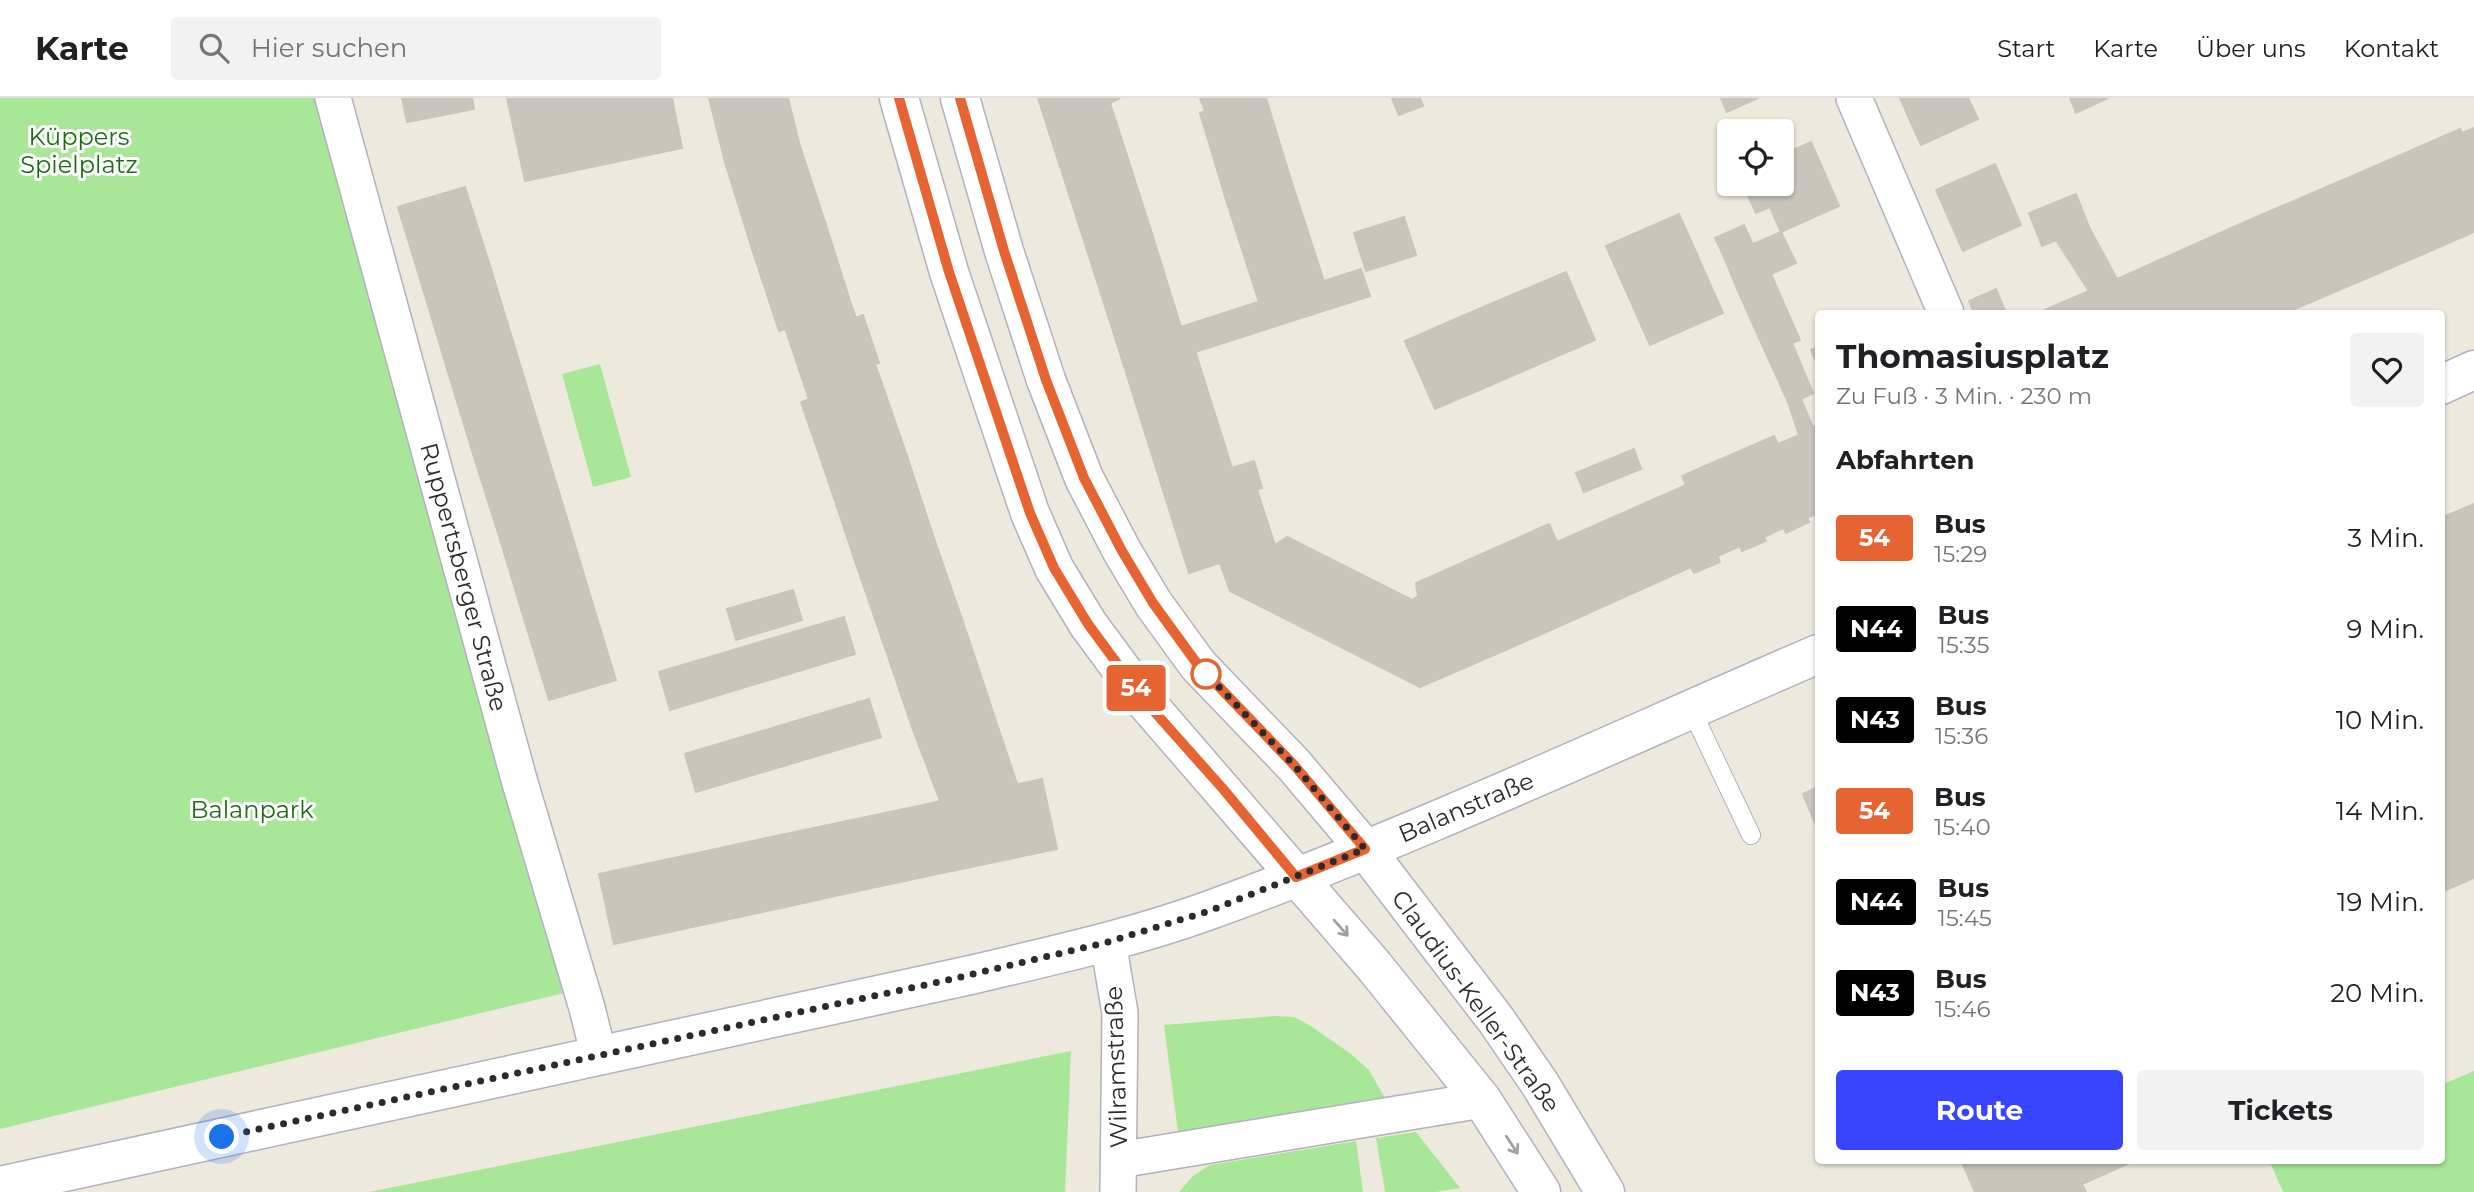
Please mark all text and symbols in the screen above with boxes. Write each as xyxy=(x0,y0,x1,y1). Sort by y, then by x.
search box xyxy=(171,17,661,80)
text: Karte xyxy=(35,28,129,68)
icon: search xyxy=(195,29,233,67)
text: Hier suchen xyxy=(251,32,407,64)
text: Start xyxy=(1997,34,2055,63)
text: Karte xyxy=(2093,34,2158,63)
text: Über uns xyxy=(2196,34,2306,63)
text: Kontakt xyxy=(2344,34,2439,63)
map controls xyxy=(1717,119,1794,196)
button: locate xyxy=(1717,119,1794,196)
park label: Küppers Spielplatz xyxy=(20,122,138,179)
button: heart xyxy=(2350,333,2424,407)
text: Thomasiusplatz xyxy=(1836,336,2109,376)
text: Zu Fuß · 3 Min. · 230 m xyxy=(1836,382,2092,410)
street label: Ruppertsberger Straße xyxy=(414,440,514,714)
text: Abfahrten xyxy=(1836,444,1975,476)
text: Bus xyxy=(1934,508,1986,540)
text: 3 Min. xyxy=(2348,522,2424,554)
text: 54 xyxy=(1859,523,1890,552)
text: 15:29 xyxy=(1934,540,1987,568)
text: Bus xyxy=(1937,599,1989,631)
text: 9 Min. xyxy=(2346,613,2424,645)
text: N44 xyxy=(1850,614,1902,643)
text: 15:35 xyxy=(1937,631,1989,659)
unlabelled marker xyxy=(1191,659,1221,689)
line badge: 54 xyxy=(1104,665,1168,711)
text: 54 xyxy=(1121,673,1151,702)
text: Bus xyxy=(1935,690,1987,722)
text: 10 Min. xyxy=(2336,704,2424,736)
text: N43 xyxy=(1850,705,1900,734)
text: 15:36 xyxy=(1935,722,1988,750)
street label: Balanstraße xyxy=(1394,766,1538,848)
text: Bus xyxy=(1934,781,1986,813)
park label: Balanpark xyxy=(190,795,314,824)
text: 14 Min. xyxy=(2336,795,2424,827)
text: 54 xyxy=(1859,796,1890,825)
text: 15:40 xyxy=(1934,813,1991,841)
text: Bus xyxy=(1937,872,1989,904)
street label: Claudius-Keller-Straße xyxy=(1386,884,1566,1118)
text: 19 Min. xyxy=(2337,886,2424,918)
text: N44 xyxy=(1850,887,1902,916)
text: 15:45 xyxy=(1937,904,1992,932)
one-way arrow xyxy=(1333,919,1349,937)
text: Bus xyxy=(1935,963,1987,995)
text: 20 Min. xyxy=(2330,977,2424,1009)
text: N43 xyxy=(1850,978,1900,1007)
street label: Wilramstraße xyxy=(1099,985,1133,1149)
text: 15:46 xyxy=(1935,995,1990,1023)
button: Route xyxy=(1836,1070,2123,1150)
button: Tickets xyxy=(2137,1070,2424,1150)
your location xyxy=(204,1119,239,1154)
one-way arrow xyxy=(1504,1135,1519,1154)

